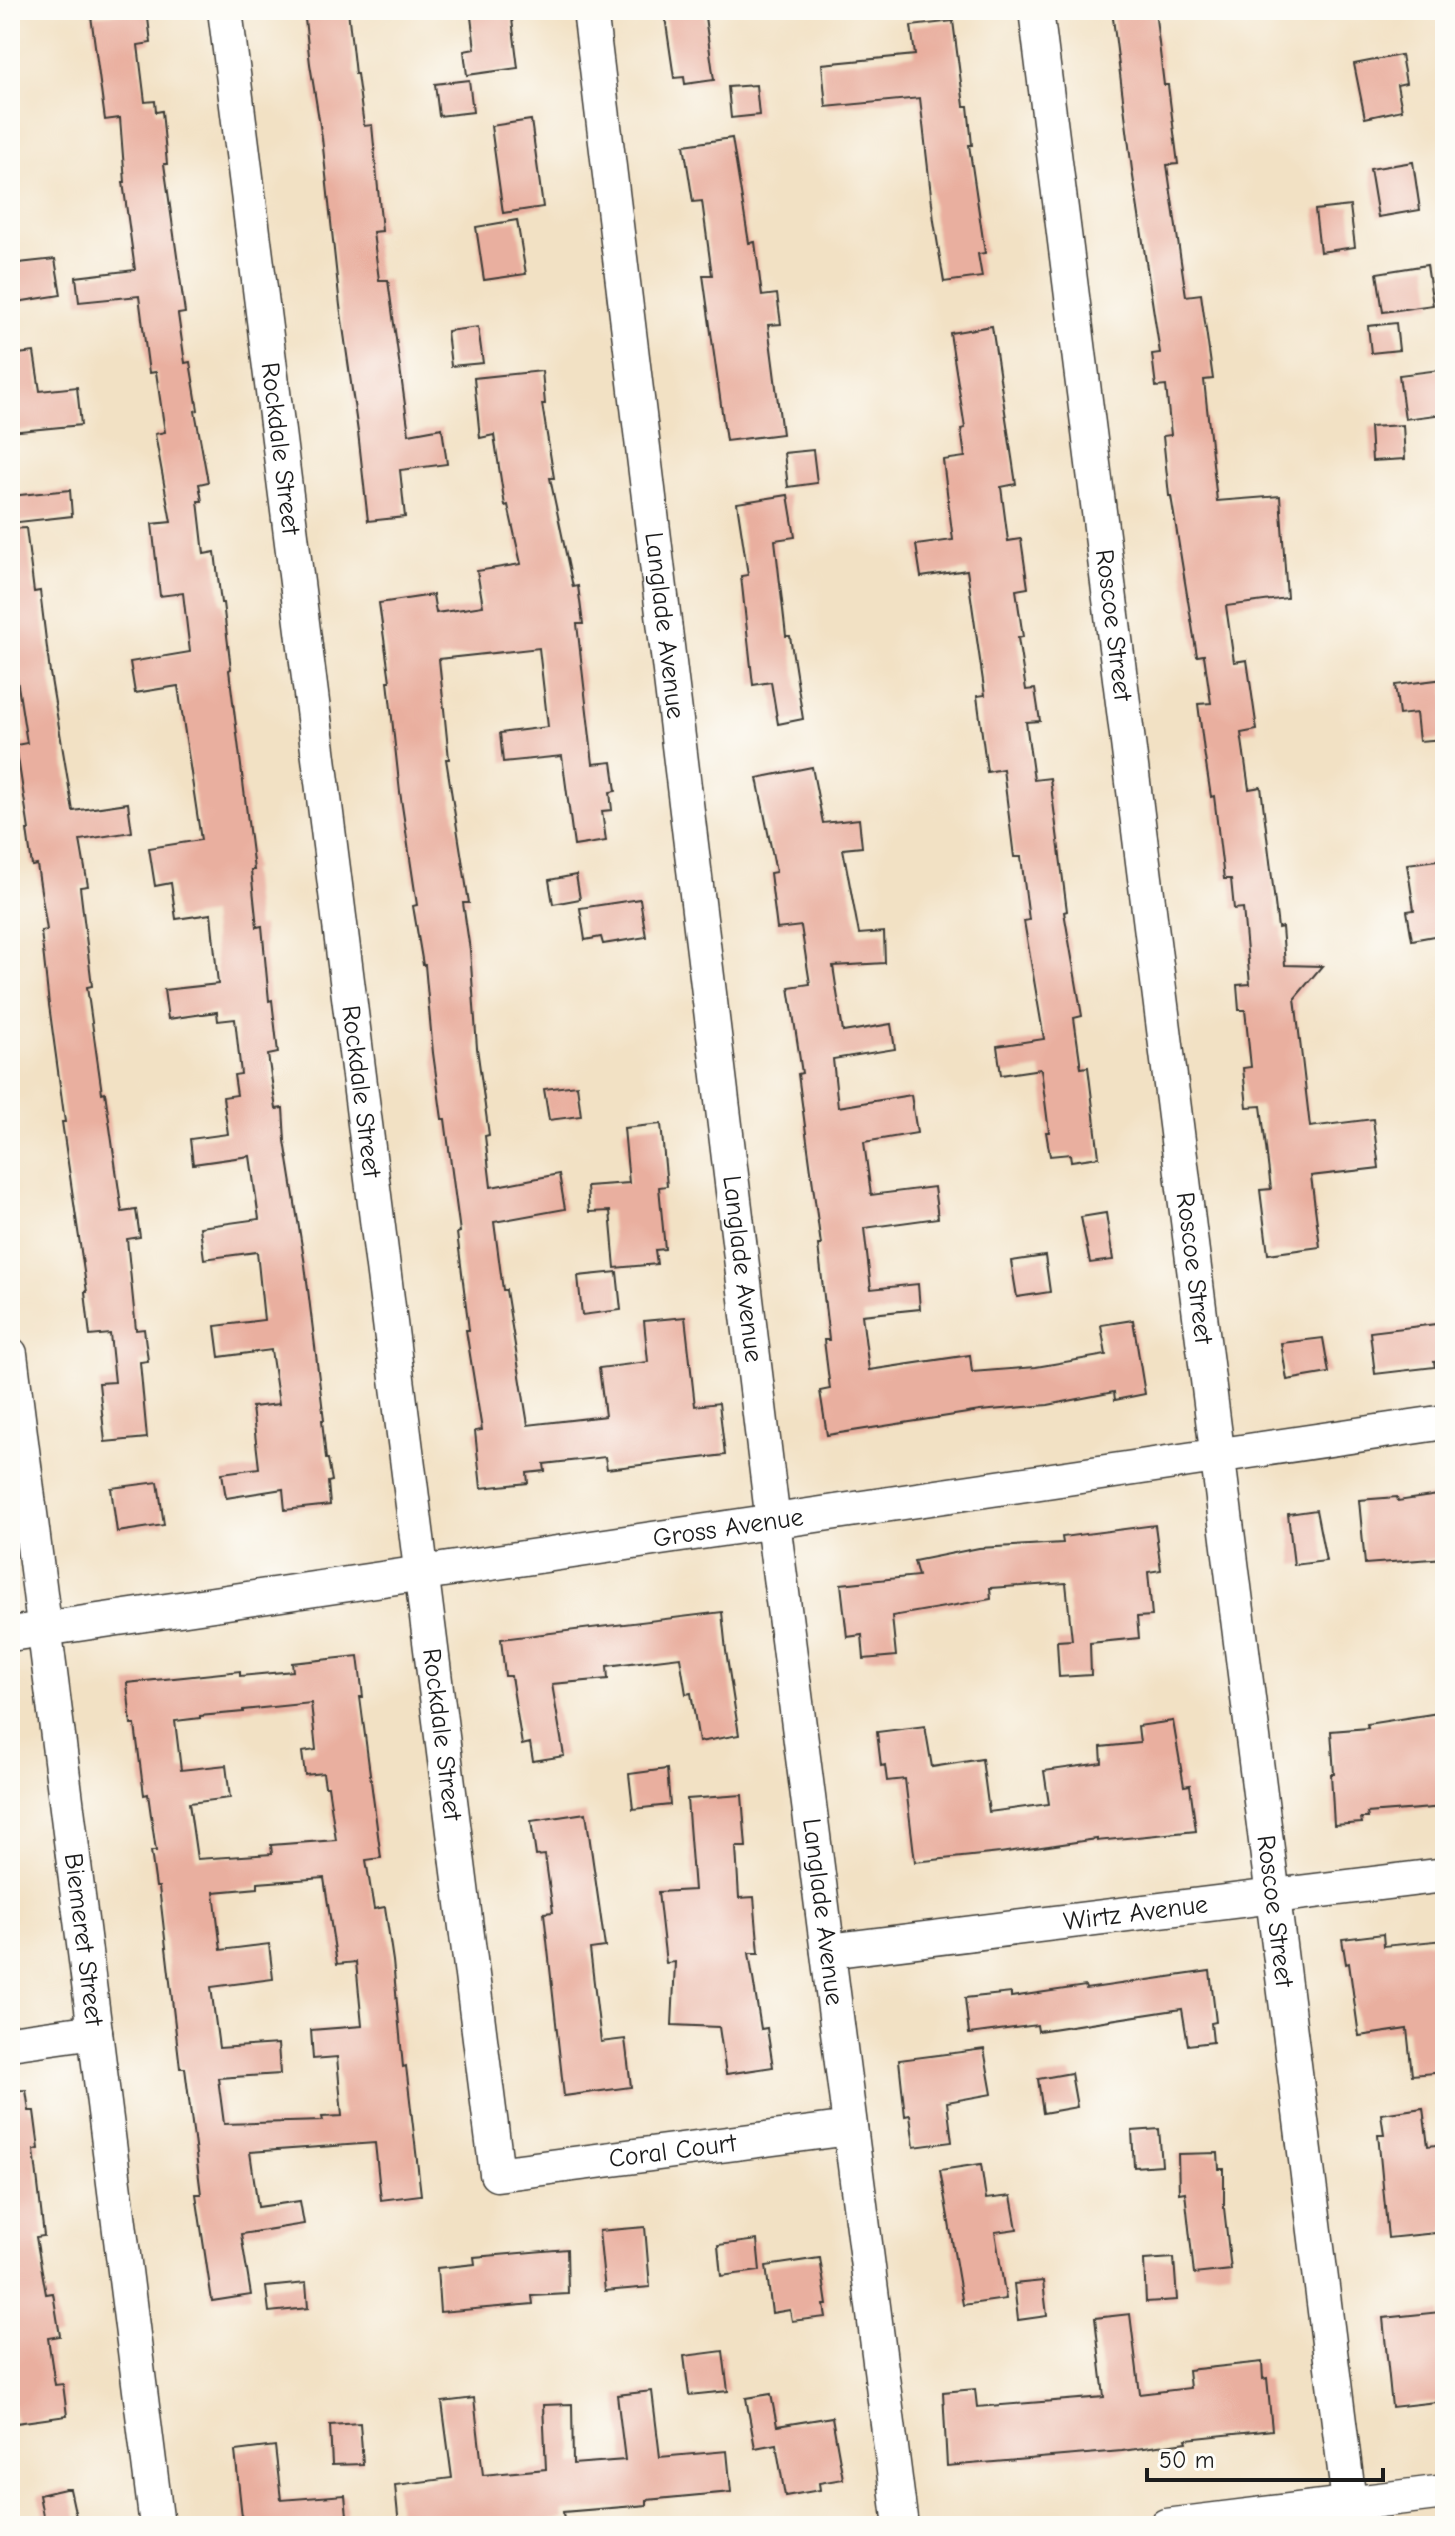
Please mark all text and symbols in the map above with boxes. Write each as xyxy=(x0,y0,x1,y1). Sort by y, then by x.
street label: Rockdale Street xyxy=(254,361,306,538)
street label: Langlade Avenue xyxy=(638,530,691,721)
street label: Roscoe Street xyxy=(1089,548,1138,704)
street label: Rockdale Street xyxy=(335,1004,387,1181)
street label: Langlade Avenue xyxy=(716,1174,769,1364)
street label: Roscoe Street xyxy=(1170,1191,1219,1347)
street label: Gross Avenue xyxy=(651,1502,805,1554)
street label: Rockdale Street xyxy=(416,1647,468,1824)
street label: Langlade Avenue xyxy=(796,1817,849,2007)
street label: Roscoe Street xyxy=(1250,1833,1299,1990)
street label: Biemeret Street xyxy=(58,1851,109,2029)
street label: Wirtz Avenue xyxy=(1062,1889,1210,1937)
street label: Coral Court xyxy=(607,2128,740,2174)
scale bar xyxy=(1147,2432,1383,2482)
text: 50 m xyxy=(1159,2446,1215,2474)

